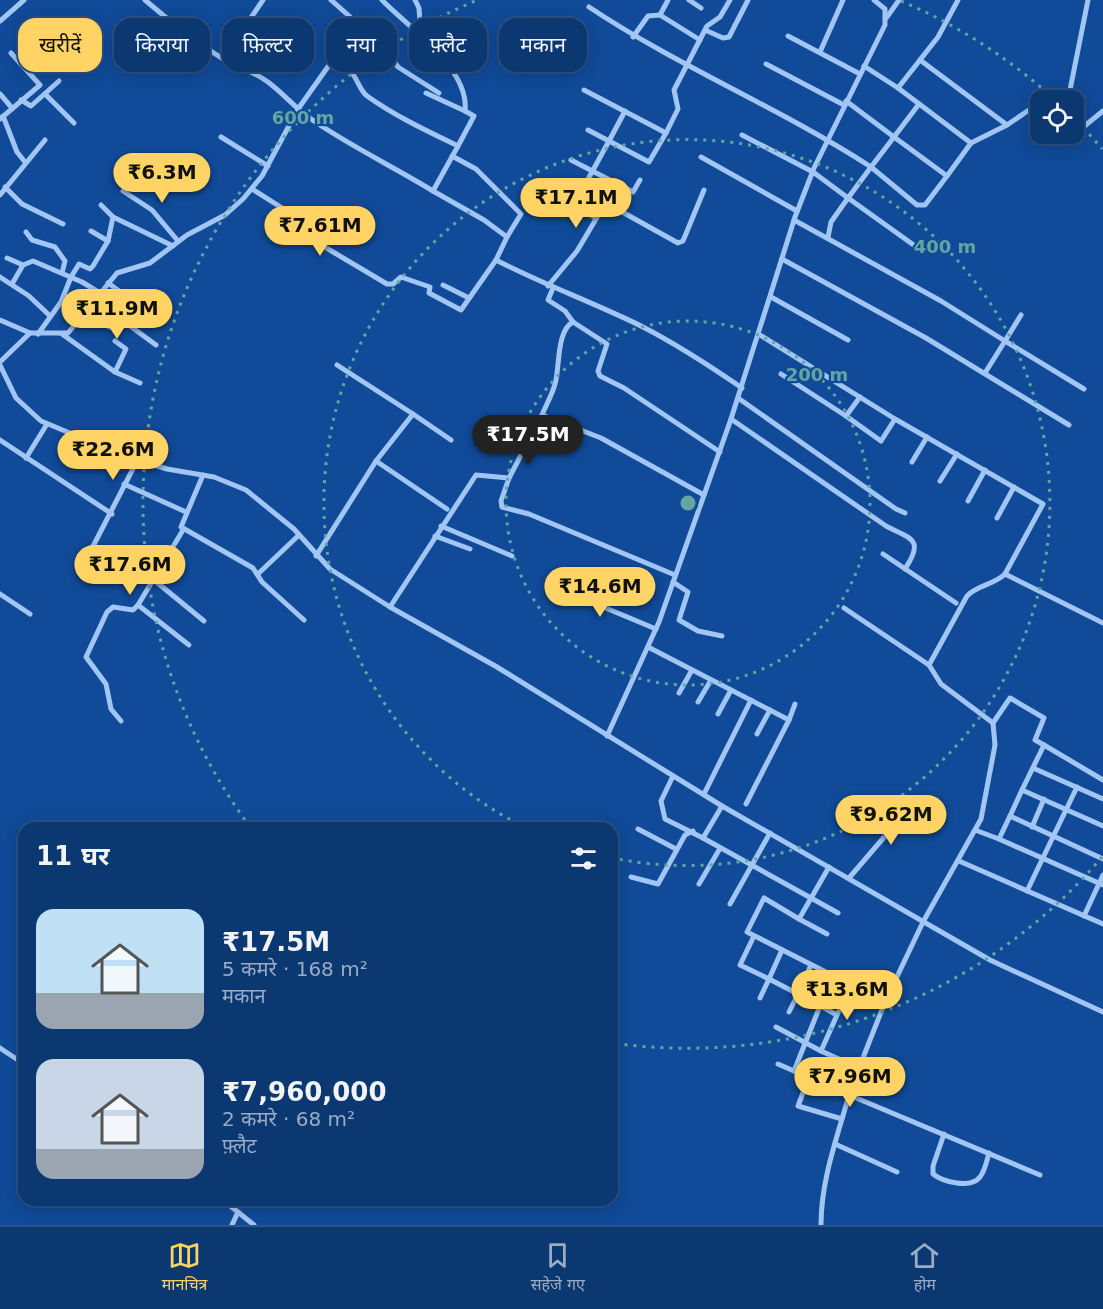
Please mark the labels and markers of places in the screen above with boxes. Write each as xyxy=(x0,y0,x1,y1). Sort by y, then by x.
pin: ₹6.3M xyxy=(120,153,204,204)
pin: ₹17.1M xyxy=(527,178,625,229)
pin: ₹7.61M xyxy=(271,206,369,257)
pin: ₹11.9M xyxy=(68,289,166,340)
pin: ₹17.5M xyxy=(479,415,577,466)
pin: ₹22.6M xyxy=(64,430,162,481)
centre of rings xyxy=(678,493,698,513)
pin: ₹17.6M xyxy=(81,545,179,596)
pin: ₹14.6M xyxy=(551,567,649,618)
pin: ₹9.62M xyxy=(842,795,940,846)
pin: ₹13.6M xyxy=(798,970,896,1021)
pin: ₹7.96M xyxy=(801,1057,899,1108)

